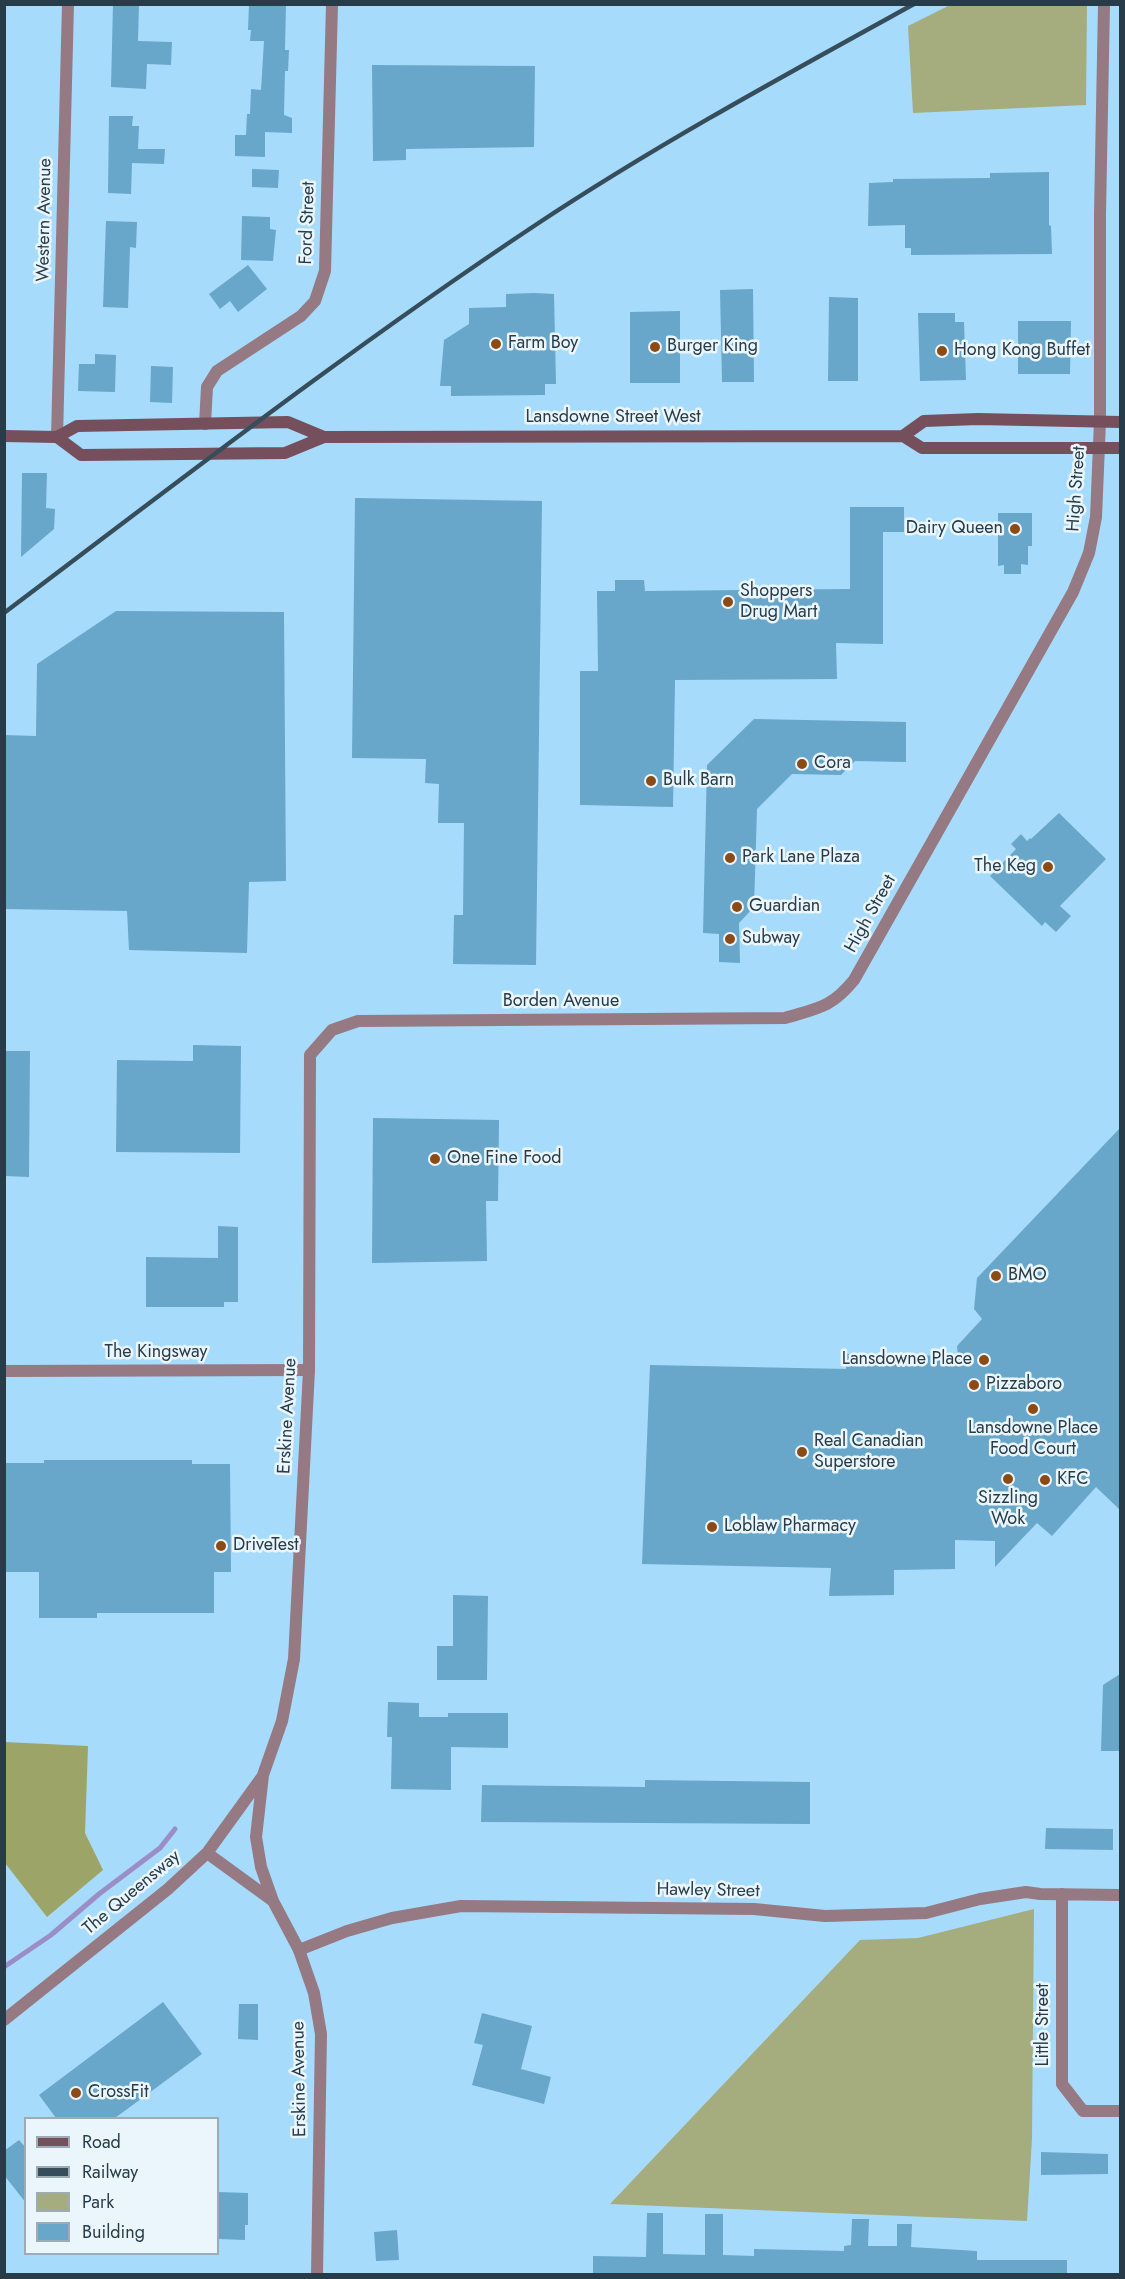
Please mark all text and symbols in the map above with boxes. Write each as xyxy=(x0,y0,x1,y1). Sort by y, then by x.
street label: Western Avenue xyxy=(33,158,57,282)
street label: Ford Street xyxy=(296,181,320,265)
place label: Farm Boy xyxy=(508,333,578,355)
place label: Burger King xyxy=(667,336,758,358)
marker: Farm Boy xyxy=(489,337,503,351)
marker: Burger King xyxy=(648,340,662,354)
place label: Hong Kong Buffet xyxy=(954,340,1090,362)
marker: Hong Kong Buffet xyxy=(935,344,949,358)
street label: Lansdowne Street West xyxy=(525,407,701,429)
street label: High Street xyxy=(1063,446,1091,532)
place label: Dairy Queen xyxy=(906,518,1003,540)
marker: Dairy Queen xyxy=(1008,522,1022,536)
place label: Shoppers Drug Mart xyxy=(740,581,817,624)
marker: Shoppers Drug Mart xyxy=(721,595,735,609)
place label: Cora xyxy=(814,753,851,775)
marker: Cora xyxy=(795,757,809,771)
place label: Bulk Barn xyxy=(663,770,734,792)
marker: Bulk Barn xyxy=(644,774,658,788)
place label: Park Lane Plaza xyxy=(742,847,860,869)
marker: Park Lane Plaza xyxy=(723,851,737,865)
place label: The Keg xyxy=(974,856,1036,878)
marker: The Keg xyxy=(1041,860,1055,874)
street label: High Street xyxy=(841,871,901,957)
place label: Guardian xyxy=(749,896,820,918)
marker: Guardian xyxy=(730,900,744,914)
place label: Subway xyxy=(742,928,800,950)
marker: Subway xyxy=(723,932,737,946)
street label: Borden Avenue xyxy=(503,991,619,1013)
place label: One Fine Food xyxy=(447,1148,562,1170)
marker: One Fine Food xyxy=(428,1152,442,1166)
place label: BMO xyxy=(1008,1265,1047,1287)
marker: BMO xyxy=(989,1269,1003,1283)
street label: The Kingsway xyxy=(105,1342,207,1364)
place label: Lansdowne Place xyxy=(842,1349,972,1371)
marker: Lansdowne Place xyxy=(977,1353,991,1367)
street label: Erskine Avenue xyxy=(274,1357,302,1475)
place label: Pizzaboro xyxy=(986,1374,1062,1396)
marker: Pizzaboro xyxy=(967,1378,981,1392)
marker: Lansdowne Place Food Court xyxy=(1026,1402,1040,1416)
place label: Lansdowne Place Food Court xyxy=(968,1418,1098,1460)
place label: Real Canadian Superstore xyxy=(814,1431,924,1474)
marker: Real Canadian Superstore xyxy=(795,1445,809,1459)
place label: KFC xyxy=(1057,1469,1088,1491)
marker: Sizzling Wok xyxy=(1001,1472,1015,1486)
marker: KFC xyxy=(1038,1473,1052,1487)
place label: Sizzling Wok xyxy=(978,1488,1038,1530)
place label: Loblaw Pharmacy xyxy=(724,1516,856,1538)
marker: Loblaw Pharmacy xyxy=(705,1520,719,1534)
place label: DriveTest xyxy=(233,1535,299,1557)
marker: DriveTest xyxy=(214,1539,228,1553)
street label: The Queensway xyxy=(79,1846,185,1940)
street label: Hawley Street xyxy=(656,1879,760,1903)
street label: Little Street xyxy=(1033,1983,1055,2067)
street label: Erskine Avenue xyxy=(288,2021,312,2137)
place label: CrossFit xyxy=(88,2082,149,2104)
marker: CrossFit xyxy=(69,2086,83,2100)
legend xyxy=(24,2117,219,2255)
text: Road xyxy=(82,2129,121,2155)
text: Railway xyxy=(82,2159,138,2185)
text: Park xyxy=(82,2189,114,2215)
text: Building xyxy=(82,2219,145,2245)

